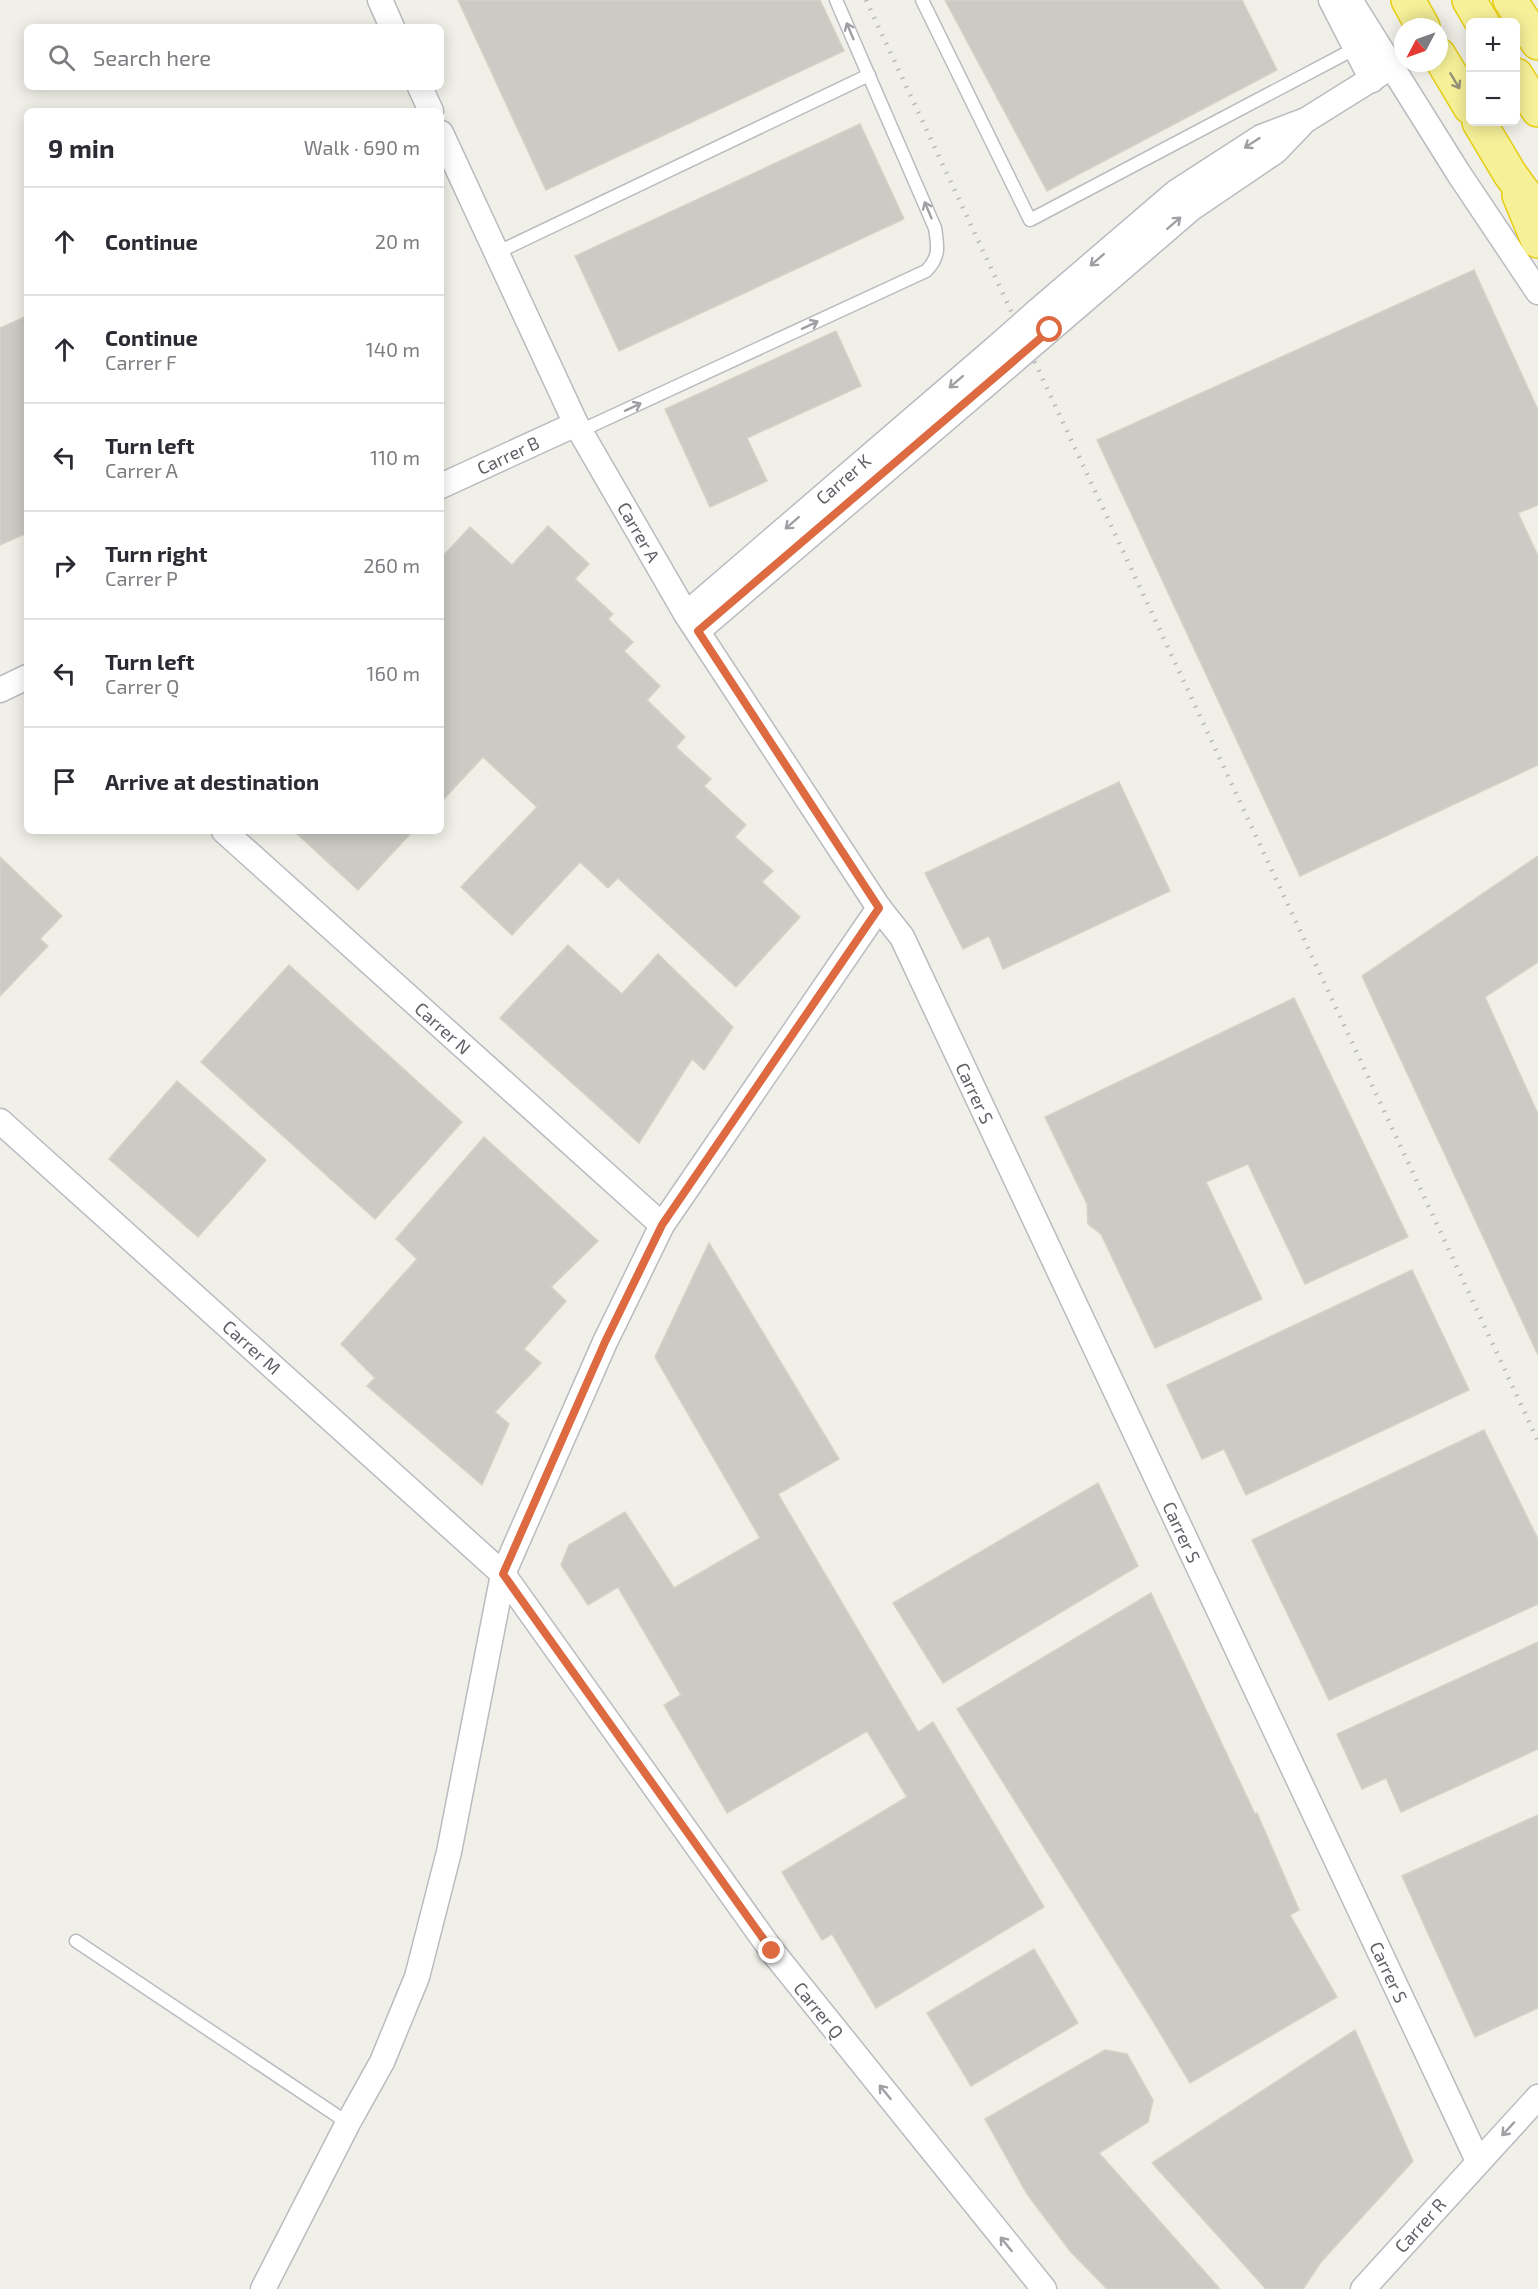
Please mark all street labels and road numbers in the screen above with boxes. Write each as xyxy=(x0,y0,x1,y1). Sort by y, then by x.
street label: Carrer B xyxy=(473,431,543,479)
street label: Carrer K xyxy=(811,449,875,509)
street label: Carrer A xyxy=(613,498,665,567)
street label: Carrer N xyxy=(411,997,475,1059)
street label: Carrer S xyxy=(951,1059,999,1127)
street label: Carrer M xyxy=(218,1315,286,1379)
street label: Carrer S xyxy=(1158,1498,1206,1566)
street label: Carrer S xyxy=(1365,1938,1413,2006)
street label: Carrer Q xyxy=(789,1977,849,2043)
street label: Carrer R xyxy=(1390,2193,1450,2257)

